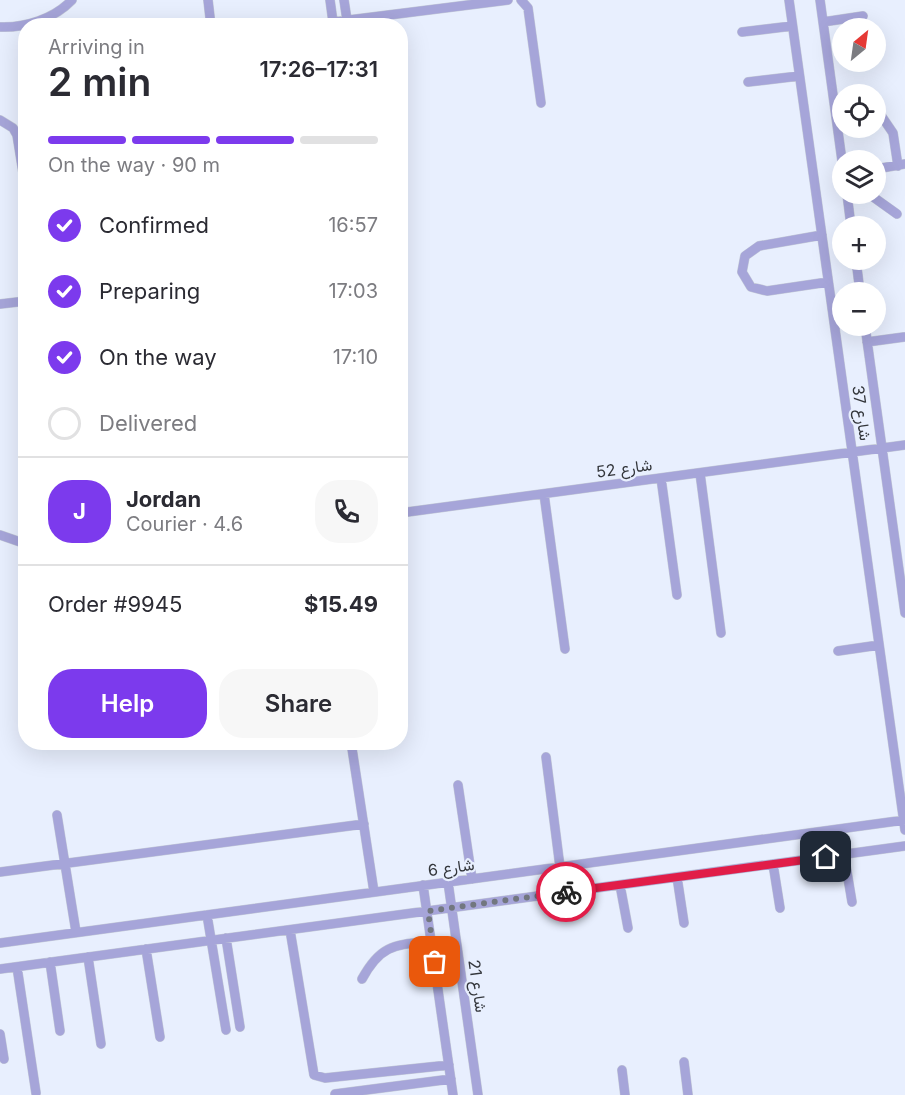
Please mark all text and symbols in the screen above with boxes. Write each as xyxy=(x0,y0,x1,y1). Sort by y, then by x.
north arrow xyxy=(832,18,886,72)
map controls xyxy=(832,18,886,336)
text: Arriving in xyxy=(48,35,145,59)
text: 17:26–17:31 xyxy=(259,56,378,82)
text: 2 min xyxy=(48,58,151,105)
button: locate xyxy=(832,84,886,138)
button: layers xyxy=(832,150,886,204)
text: On the way · 90 m xyxy=(48,153,220,177)
icon: check xyxy=(48,209,81,242)
text: Confirmed xyxy=(99,212,209,238)
text: 16:57 xyxy=(328,213,378,237)
button: + xyxy=(832,216,886,270)
icon: check xyxy=(48,275,81,308)
text: Preparing xyxy=(99,278,200,304)
text: 17:03 xyxy=(328,279,378,303)
button: − xyxy=(832,282,886,336)
icon: check xyxy=(48,341,81,374)
text: On the way xyxy=(99,344,217,370)
text: 17:10 xyxy=(333,345,378,369)
street label: شارع 37 xyxy=(846,384,876,442)
text: Delivered xyxy=(99,410,197,436)
street label: شارع 52 xyxy=(595,454,653,484)
button: phone xyxy=(315,480,378,543)
text: Jordan xyxy=(126,486,201,512)
text: J xyxy=(73,498,86,524)
text: Courier · 4.6 xyxy=(126,512,243,536)
text: Order #9945 xyxy=(48,591,182,617)
text: $15.49 xyxy=(304,591,378,617)
button: Help xyxy=(48,669,207,738)
button: Share xyxy=(219,669,378,738)
pin xyxy=(800,831,851,882)
icon: home xyxy=(809,840,842,873)
street label: شارع 6 xyxy=(427,854,476,882)
courier xyxy=(536,862,596,922)
icon: bike xyxy=(550,876,583,909)
pin xyxy=(409,936,460,987)
icon: bag xyxy=(418,945,451,978)
street label: شارع 21 xyxy=(462,958,492,1014)

